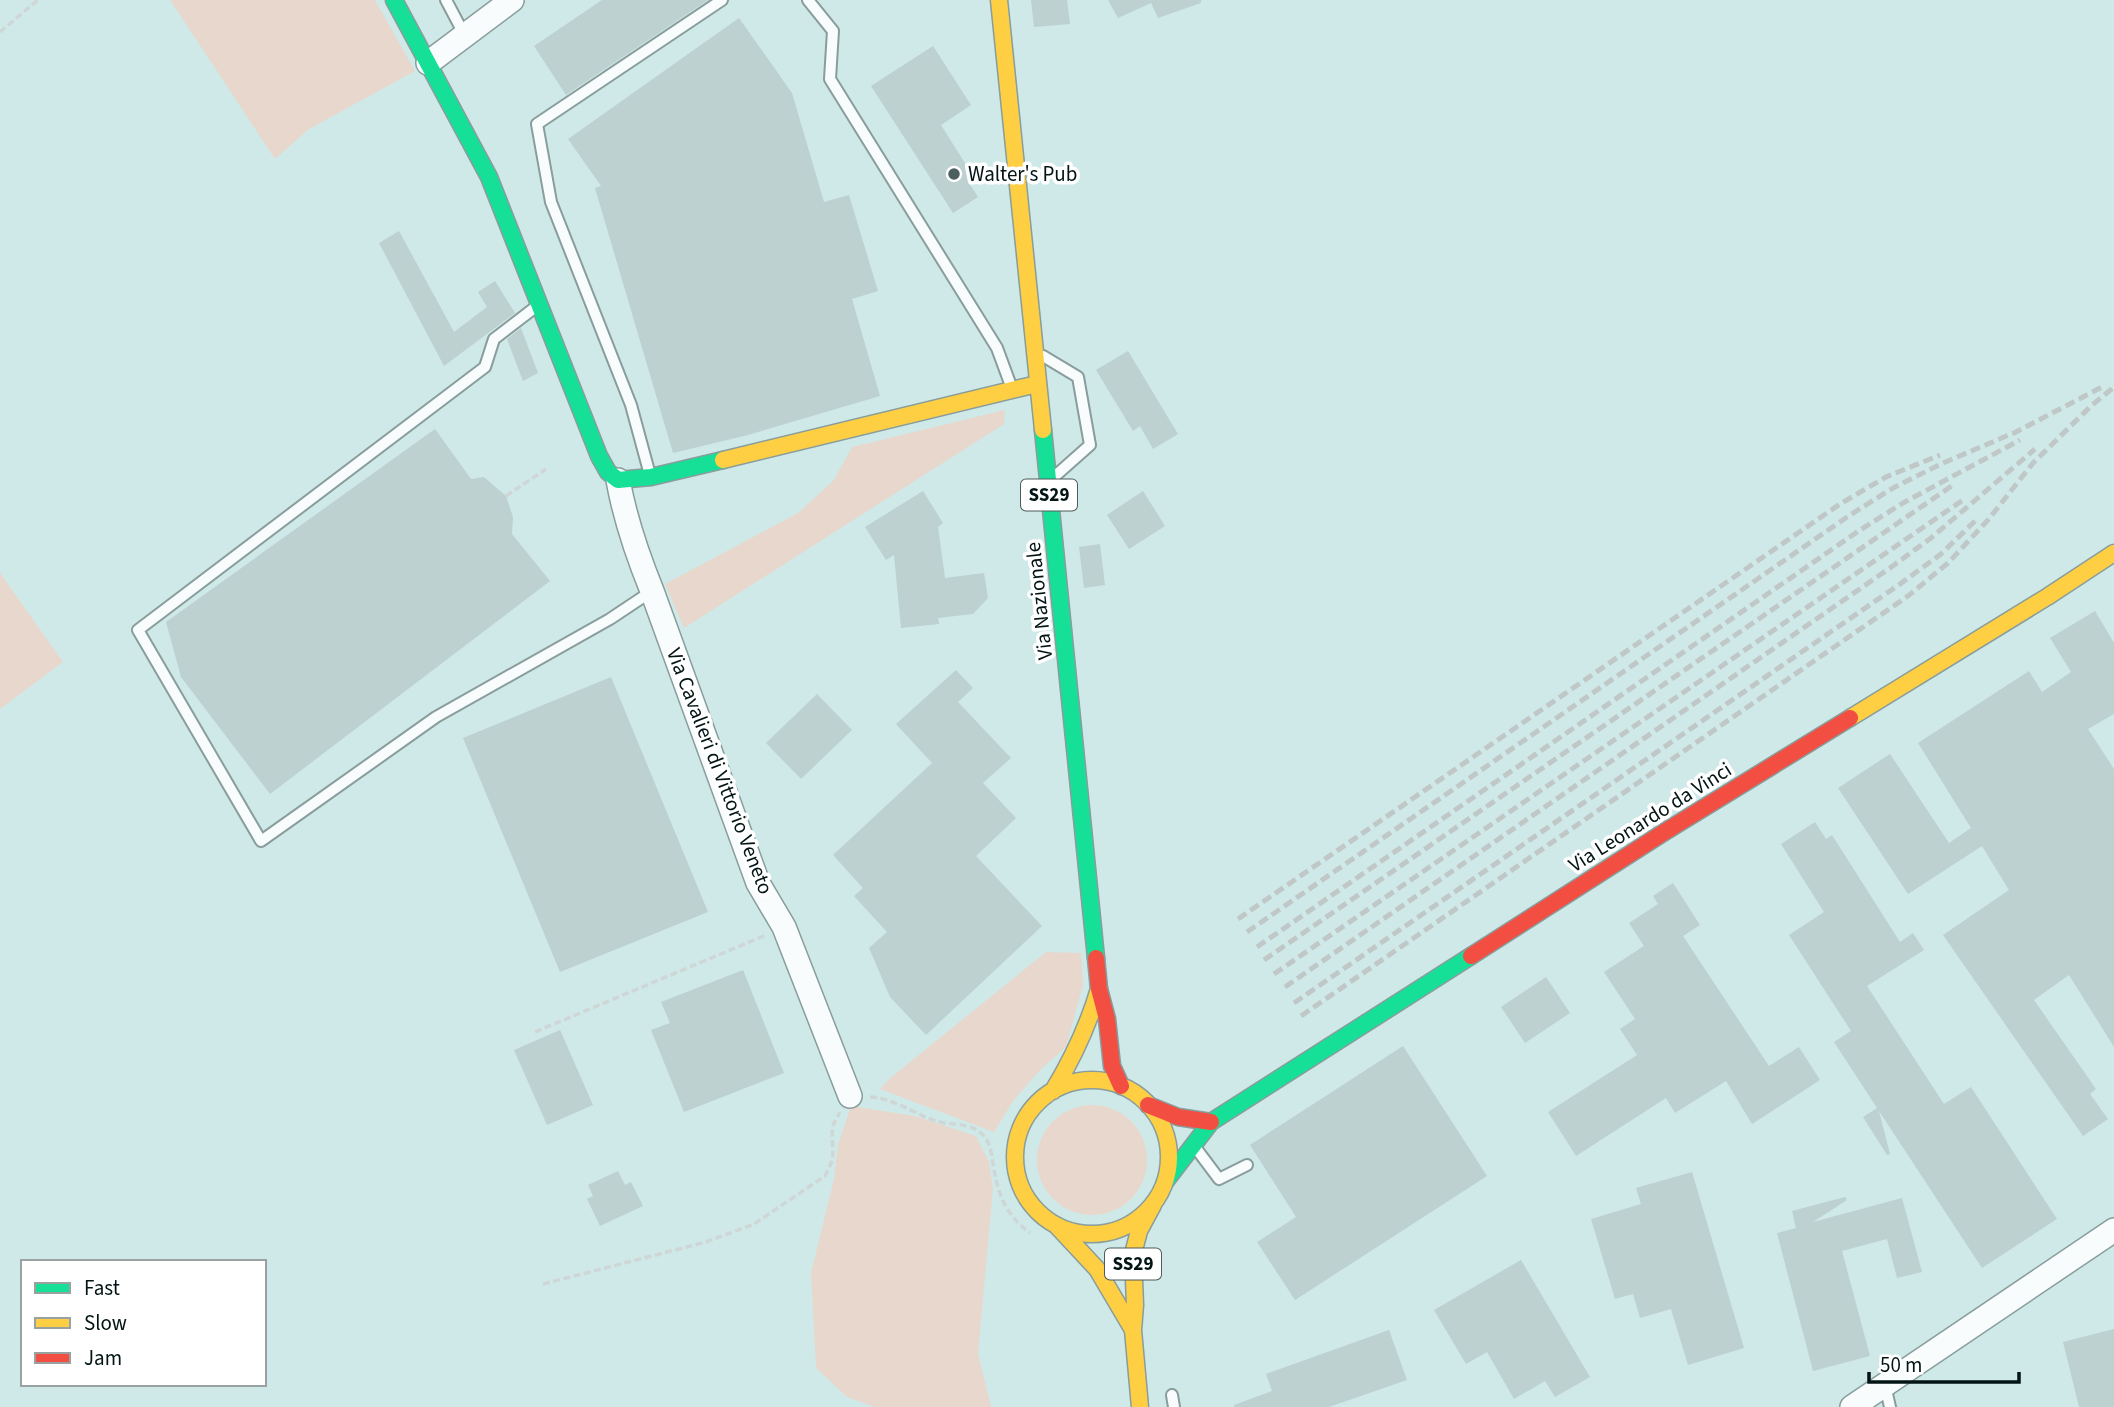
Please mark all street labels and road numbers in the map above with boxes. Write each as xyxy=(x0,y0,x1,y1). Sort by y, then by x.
road number: SS29 xyxy=(1021,480,1077,510)
street label: Via Nazionale xyxy=(1018,541,1060,661)
street label: Via Cavalieri di Vittorio Veneto xyxy=(659,644,781,898)
street label: Via Leonardo da Vinci xyxy=(1563,755,1737,879)
road number: SS29 xyxy=(1105,1248,1161,1280)

